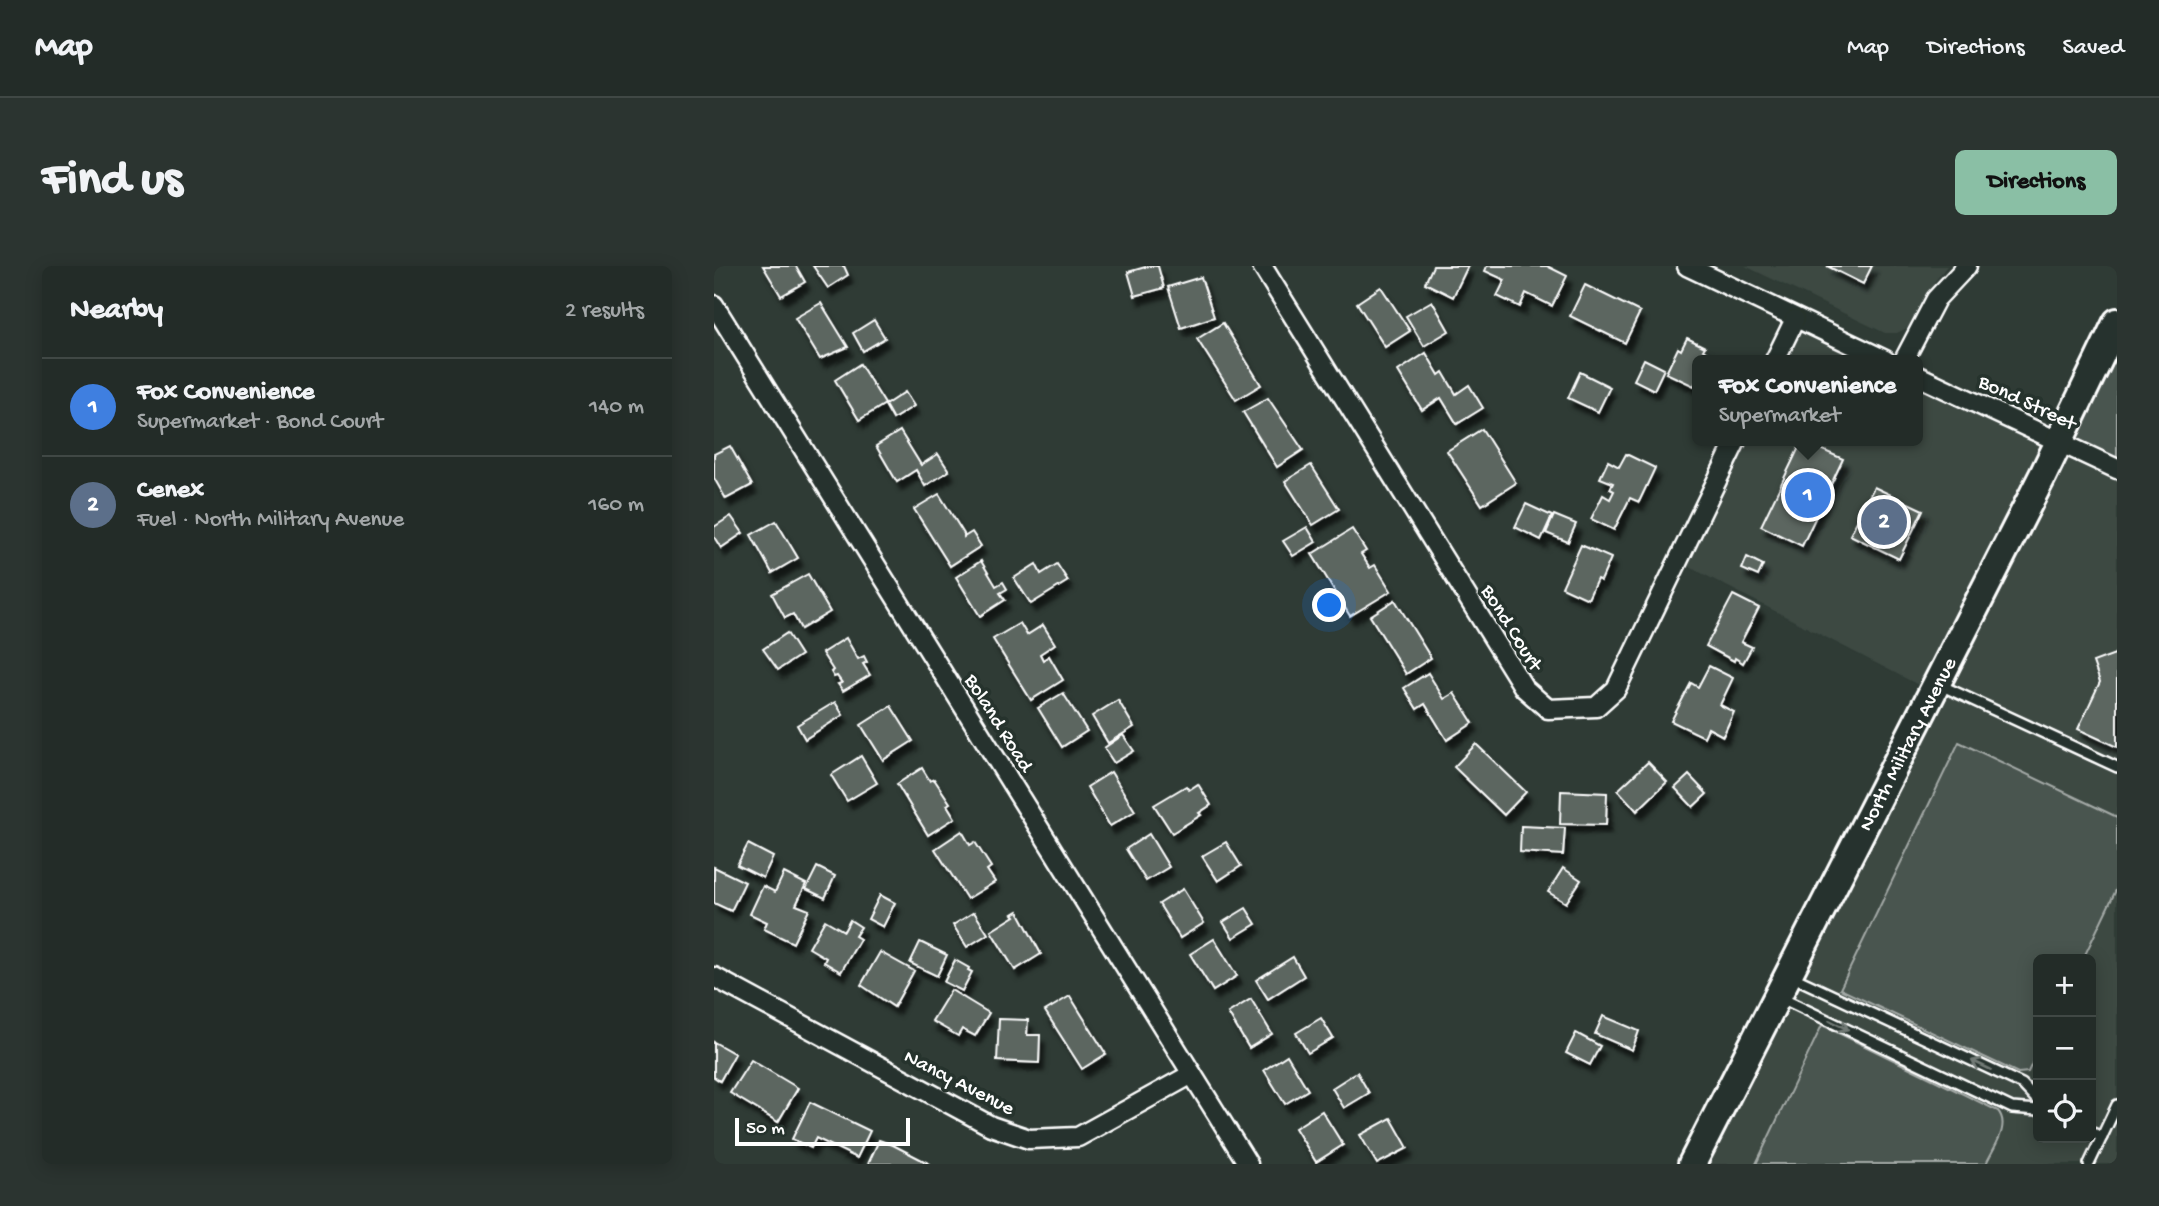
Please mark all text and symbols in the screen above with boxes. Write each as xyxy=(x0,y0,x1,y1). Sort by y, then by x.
text: Map xyxy=(35,29,92,67)
text: Map xyxy=(1847,34,1889,63)
text: Directions xyxy=(1927,34,2025,63)
text: Saved xyxy=(2063,34,2124,63)
button: Directions xyxy=(1955,150,2117,215)
text: Find us xyxy=(42,153,182,211)
text: Nearby xyxy=(70,294,163,329)
text: 2 results xyxy=(565,298,644,325)
popup xyxy=(1692,355,1923,446)
street label: Bond Street xyxy=(1973,370,2082,439)
text: Fox Convenience xyxy=(1719,372,1896,403)
text: Fox Convenience xyxy=(137,378,314,409)
text: 1 xyxy=(88,394,98,421)
text: 140 m xyxy=(589,394,644,421)
text: Supermarket xyxy=(1719,403,1840,430)
text: Supermarket · Bond Court xyxy=(137,409,383,436)
pin: 1 xyxy=(1785,469,1831,521)
text: Cenex xyxy=(137,476,204,507)
text: 2 xyxy=(87,492,99,519)
text: 160 m xyxy=(588,492,644,519)
pin: 2 xyxy=(1861,496,1907,548)
text: Fuel · North Military Avenue xyxy=(137,507,404,534)
street label: Bond Court xyxy=(1473,580,1548,679)
your location xyxy=(1312,588,1346,622)
street label: North Military Avenue xyxy=(1855,653,1964,836)
street label: Boland Road xyxy=(956,669,1038,779)
map controls xyxy=(2033,954,2096,1143)
button: + xyxy=(2033,954,2096,1017)
button: − xyxy=(2033,1017,2096,1080)
one-way arrow xyxy=(1828,1019,1849,1033)
street label: Nancy Avenue xyxy=(899,1046,1019,1123)
one-way arrow xyxy=(1971,1058,1992,1071)
button: locate xyxy=(2033,1080,2096,1143)
scale bar xyxy=(735,1115,910,1147)
text: 50 m xyxy=(746,1118,785,1141)

